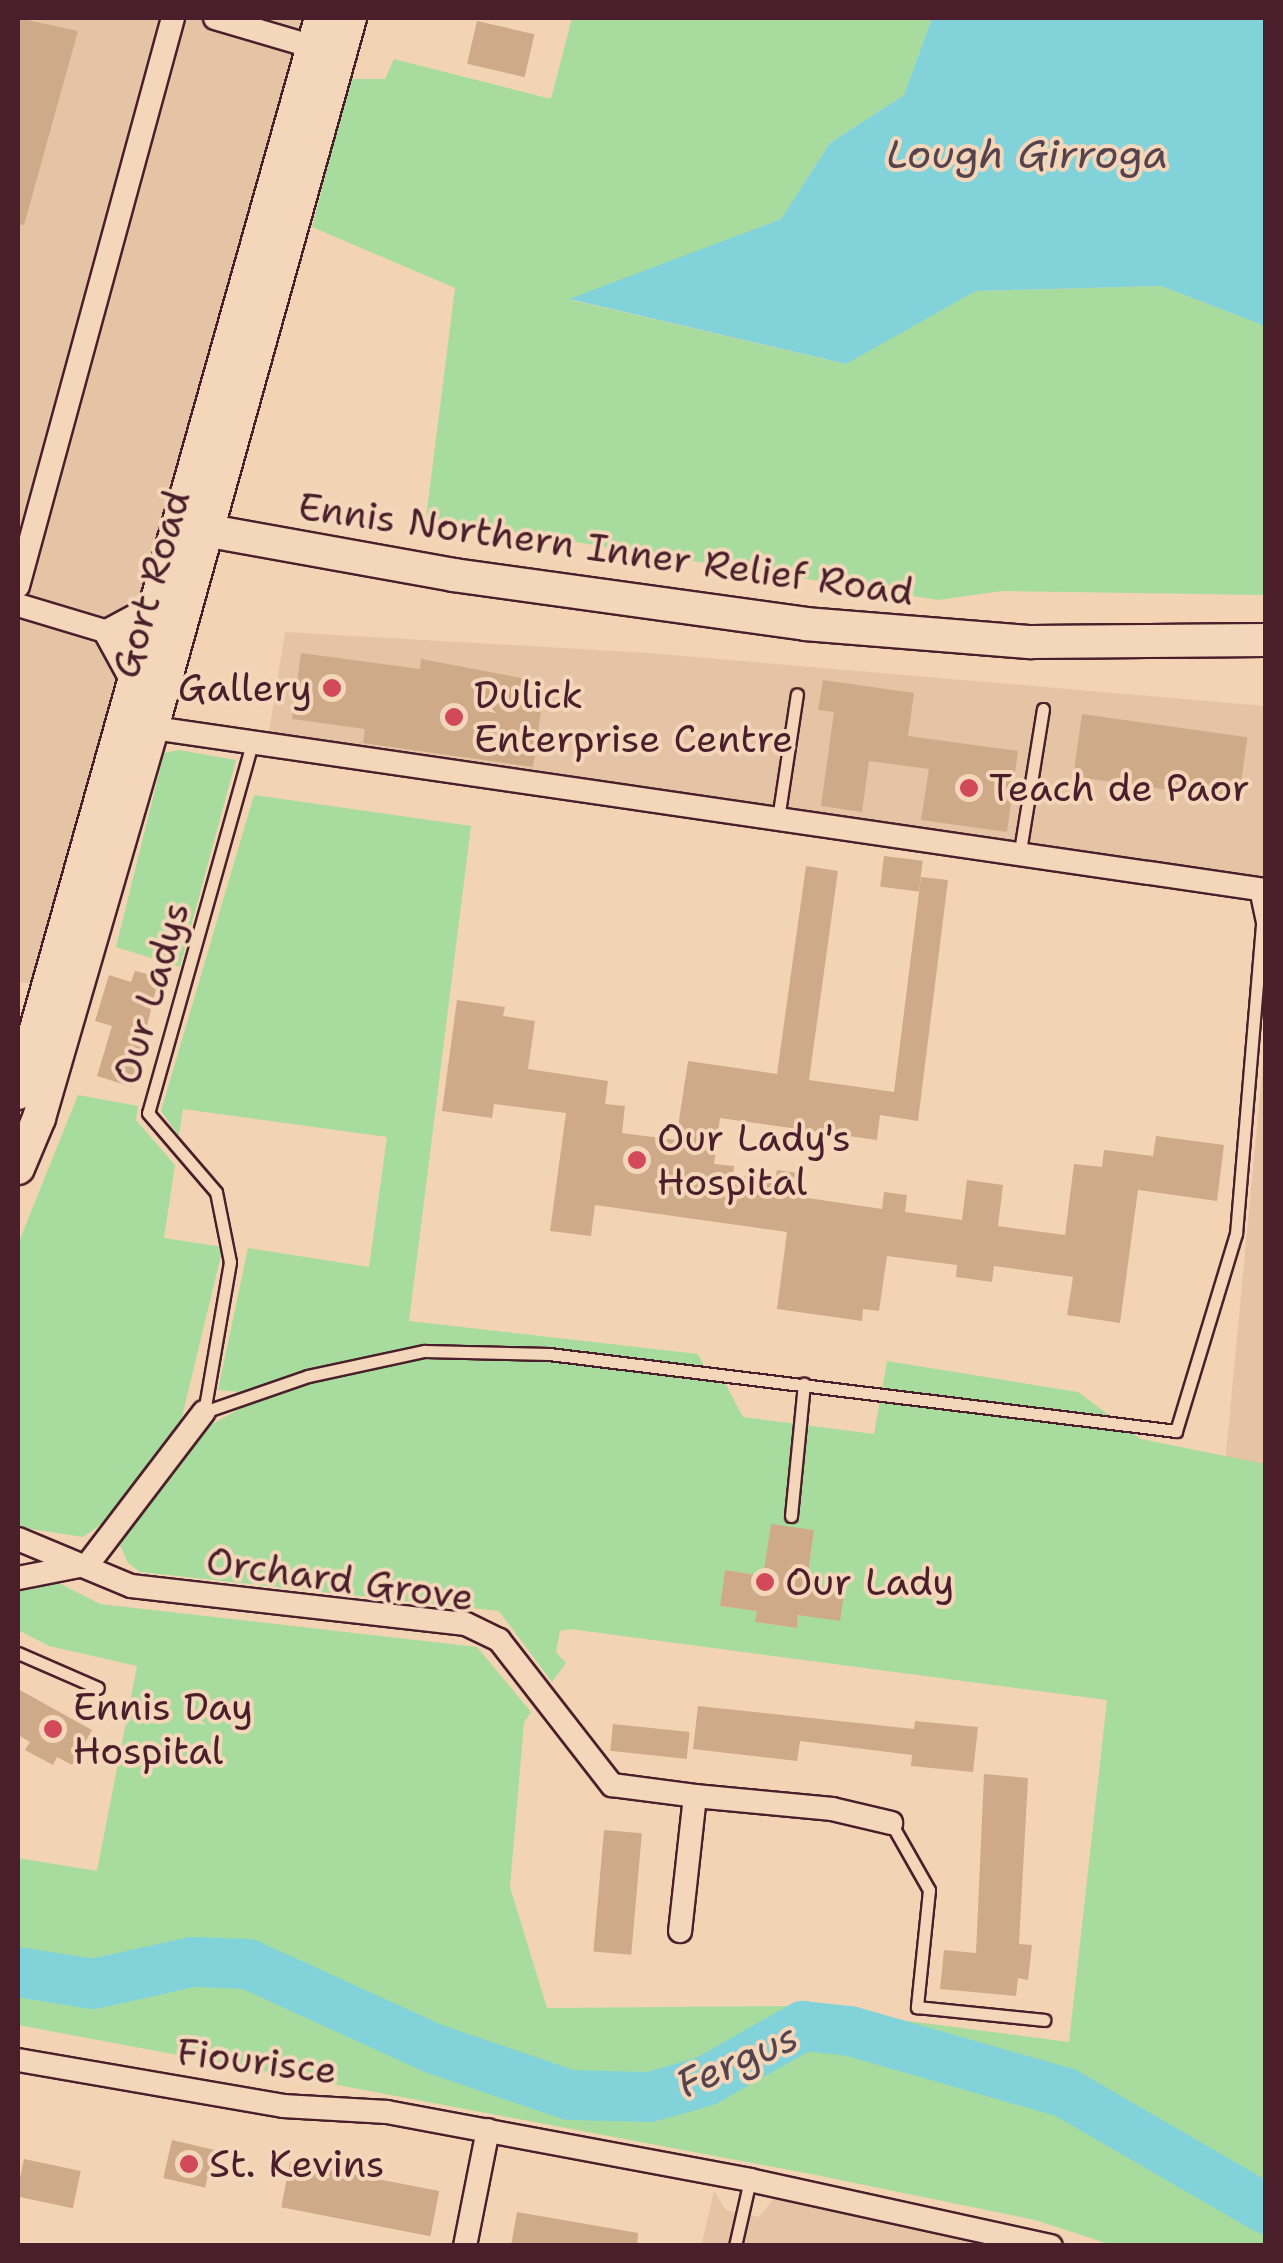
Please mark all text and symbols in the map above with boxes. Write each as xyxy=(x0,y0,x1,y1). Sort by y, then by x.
water label: Lough Girroga xyxy=(886,130,1168,178)
street label: Ennis Northern Inner Relief Road xyxy=(295,483,917,615)
street label: Gort Road xyxy=(102,485,200,683)
place label: Gallery xyxy=(178,665,312,711)
place label: Dulick Enterprise Centre xyxy=(474,672,794,762)
marker: Gallery xyxy=(321,677,343,699)
marker: Dulick Enterprise Centre xyxy=(443,706,465,728)
place label: Teach de Paor xyxy=(989,765,1250,811)
marker: Teach de Paor xyxy=(958,777,980,799)
street label: Our Ladys xyxy=(103,897,199,1089)
place label: Our Lady's Hospital xyxy=(657,1115,851,1204)
marker: Our Lady's Hospital xyxy=(626,1149,648,1171)
street label: Orchard Grove xyxy=(203,1538,477,1620)
place label: Our Lady xyxy=(785,1559,954,1605)
marker: Our Lady xyxy=(754,1571,776,1593)
place label: Ennis Day Hospital xyxy=(73,1684,253,1774)
marker: Ennis Day Hospital xyxy=(42,1718,64,1740)
water label: Fergus xyxy=(669,2012,805,2108)
street label: Fiourisce xyxy=(174,2029,340,2093)
place label: St. Kevins xyxy=(209,2141,385,2187)
marker: St. Kevins xyxy=(178,2153,200,2175)

